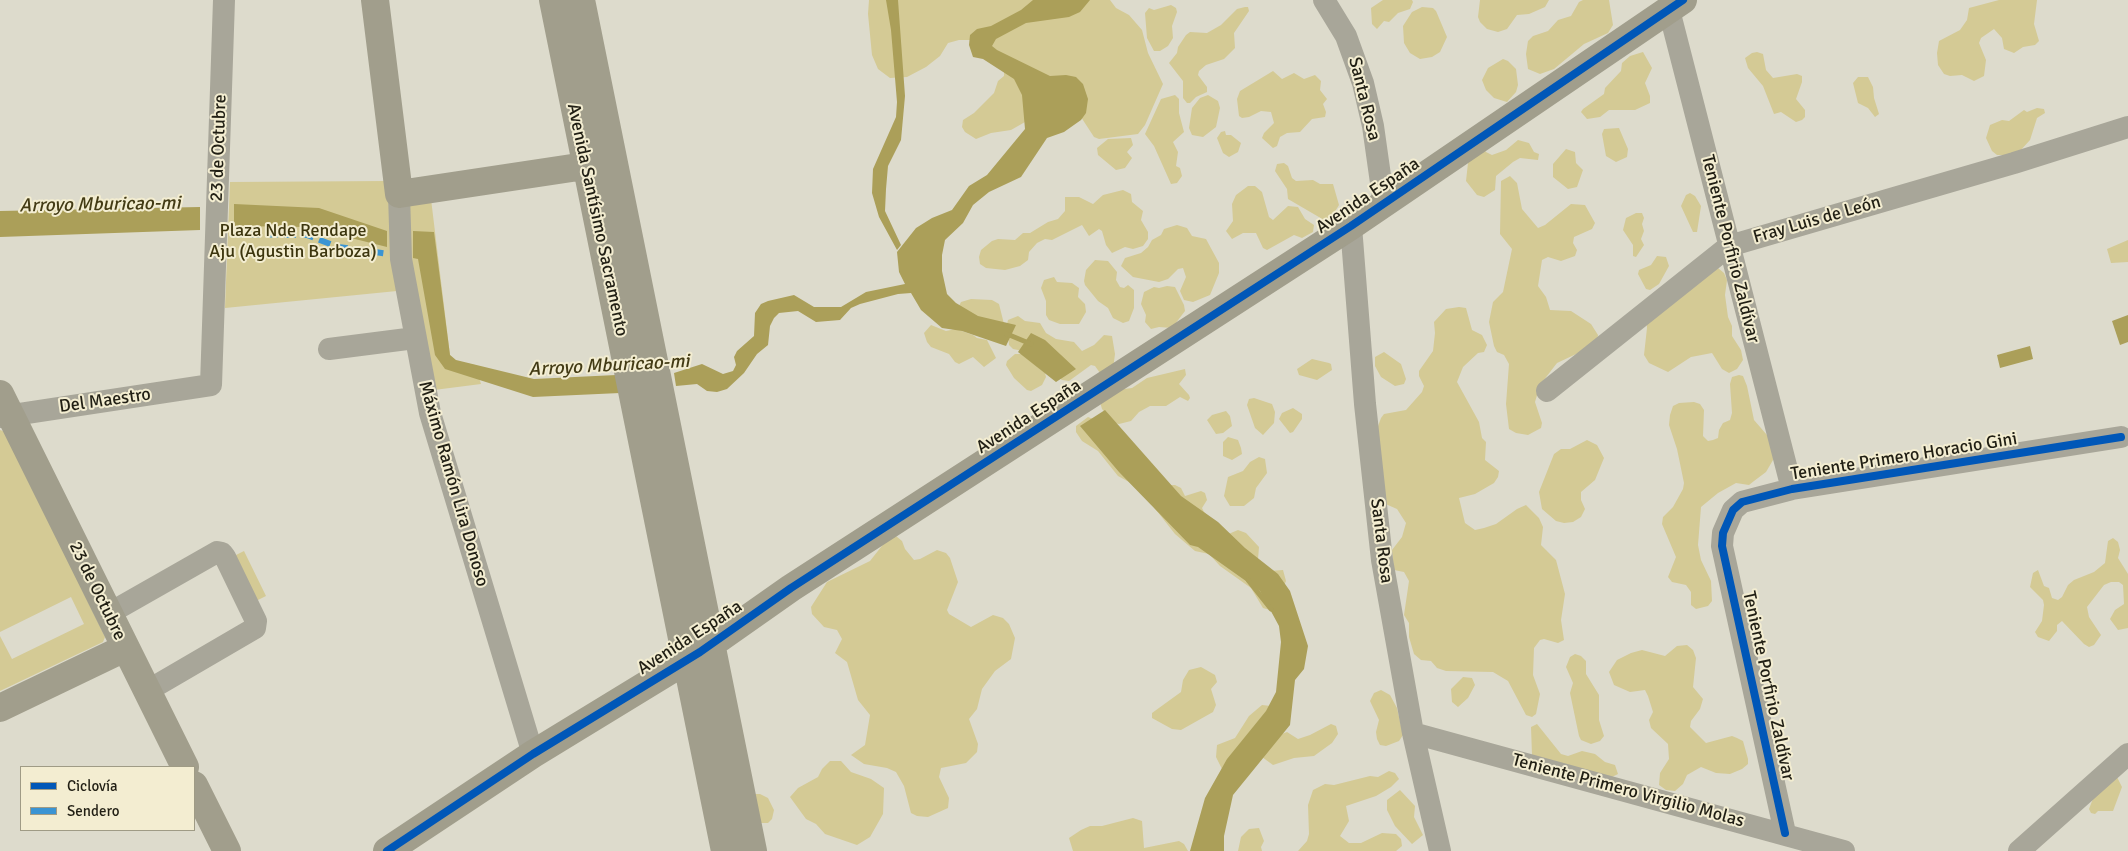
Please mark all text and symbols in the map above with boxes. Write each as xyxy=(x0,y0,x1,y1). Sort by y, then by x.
street label: Santa Rosa xyxy=(1343,55,1385,143)
street label: 23 de Octubre xyxy=(206,94,232,202)
street label: Avenida Santísimo Sacramento xyxy=(562,102,632,338)
street label: Avenida España xyxy=(1312,153,1424,239)
street label: Teniente Porfirio Zaldívar xyxy=(1696,153,1764,345)
street label: Fray Luis de León xyxy=(1751,191,1883,249)
water label: Arroyo Mburicao-mi xyxy=(19,192,181,218)
park label: Plaza Nde Rendape Aju (Agustin Barboza) xyxy=(209,220,377,262)
water label: Arroyo Mburicao-mi xyxy=(528,350,690,382)
street label: Avenida España xyxy=(973,375,1085,459)
street label: Máximo Ramón Lira Donoso xyxy=(413,379,493,589)
street label: Del Maestro xyxy=(58,384,152,418)
street label: Teniente Primero Horacio Gini xyxy=(1789,428,2019,486)
street label: Santa Rosa xyxy=(1365,497,1397,585)
street label: 23 de Octubre xyxy=(64,538,130,644)
street label: Teniente Porfirio Zaldívar xyxy=(1737,589,1799,783)
street label: Avenida España xyxy=(634,596,746,680)
street label: Teniente Primero Virgilio Molas xyxy=(1510,750,1746,832)
legend xyxy=(20,766,195,831)
text: Ciclovía xyxy=(67,777,118,795)
text: Sendero xyxy=(67,802,120,820)

